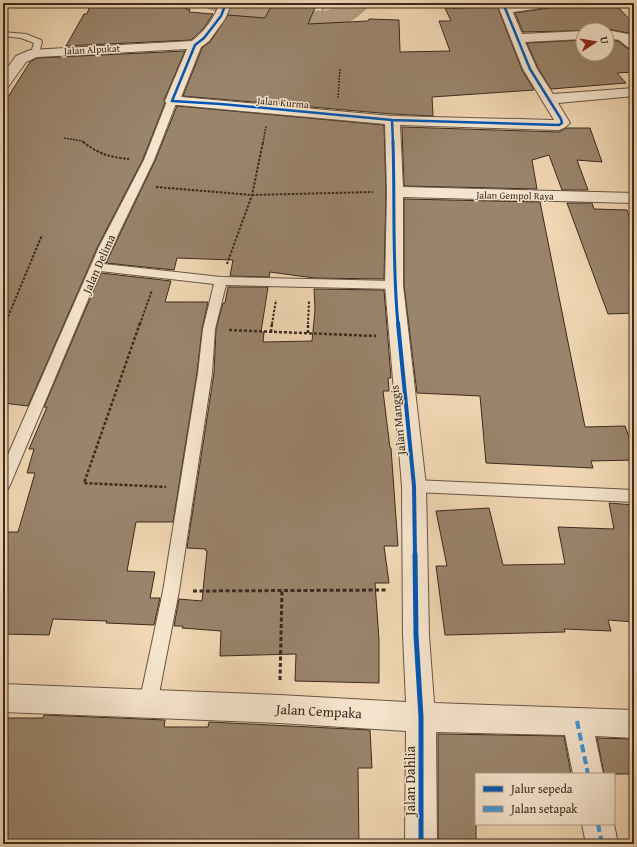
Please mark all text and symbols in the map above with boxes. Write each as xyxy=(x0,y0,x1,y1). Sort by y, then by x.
north arrow xyxy=(575,22,615,62)
text: U xyxy=(596,35,613,46)
street label: Jalan Alpukat xyxy=(62,41,121,59)
street label: Jalan Kurma xyxy=(255,93,310,112)
street label: Jalan Gempol Raya xyxy=(474,187,554,204)
street label: Jalan Delima xyxy=(77,231,119,298)
street label: Jalan Manggis xyxy=(385,384,410,458)
street label: Jalan Cempaka xyxy=(274,699,363,723)
street label: Jalan Dahlia xyxy=(400,746,420,818)
legend xyxy=(475,773,615,825)
text: Jalur sepeda xyxy=(509,780,573,797)
text: Jalan setapak xyxy=(509,800,578,817)

